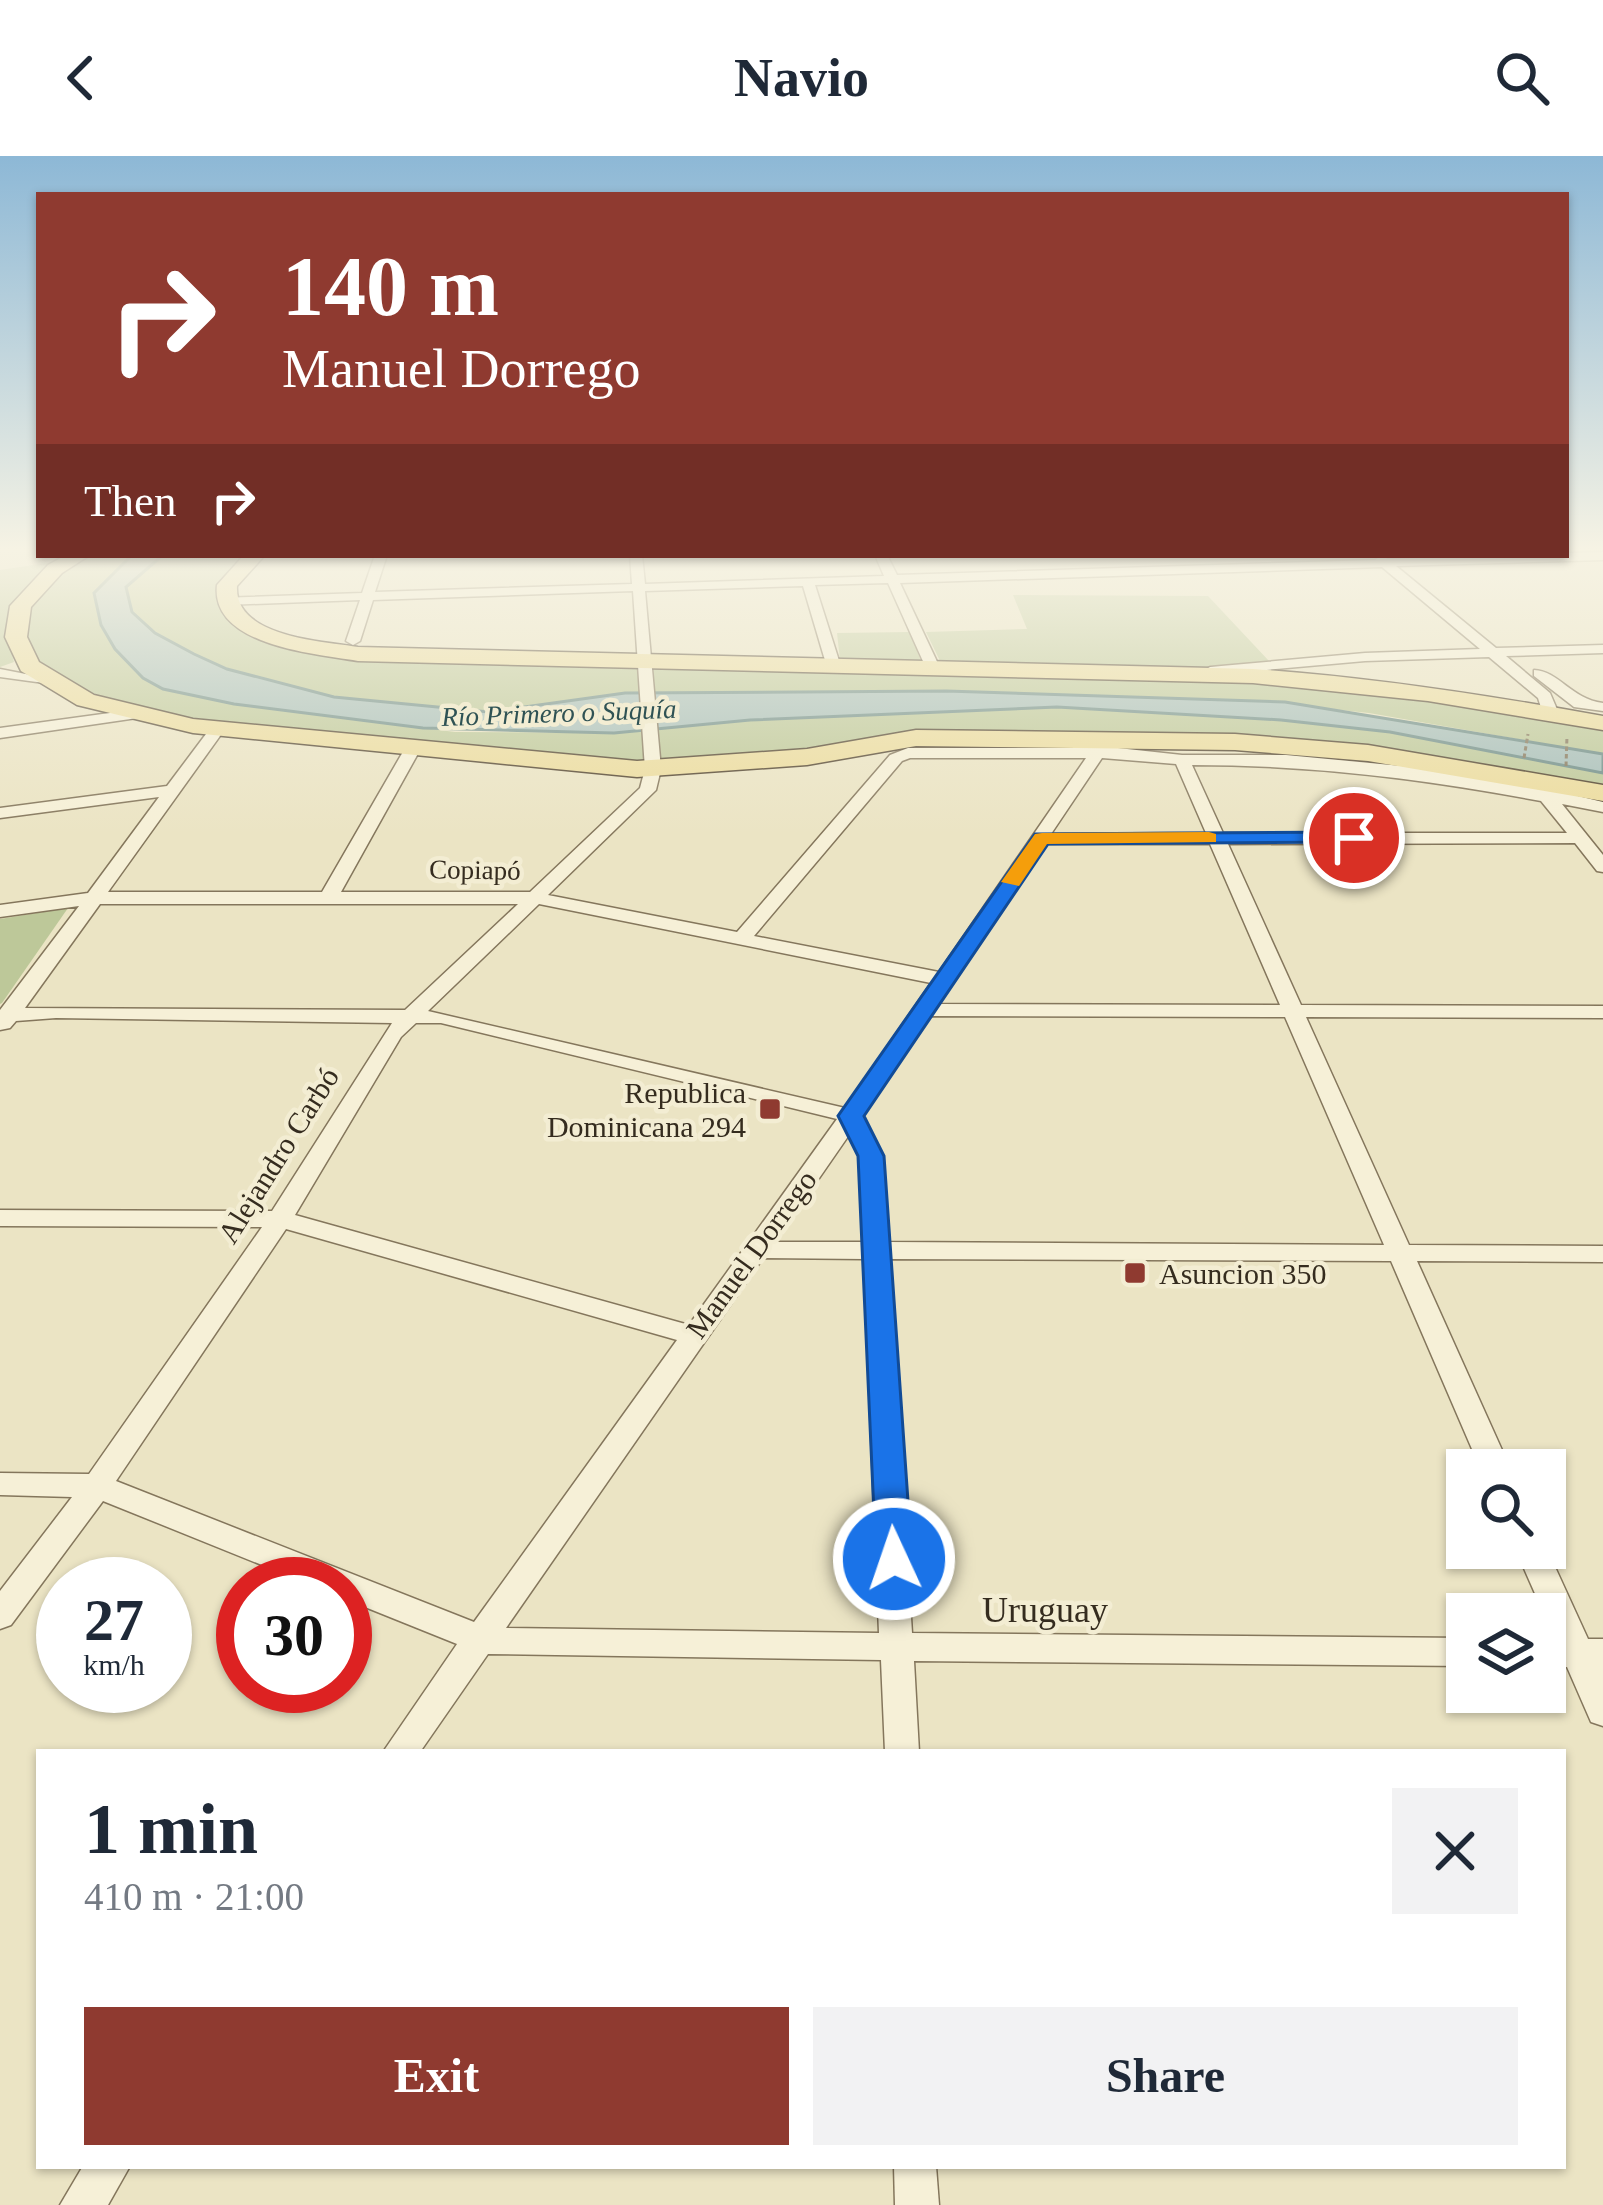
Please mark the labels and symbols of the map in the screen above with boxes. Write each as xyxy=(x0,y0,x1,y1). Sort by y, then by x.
water label: Río Primero o Suquía xyxy=(440,694,677,732)
pin xyxy=(1303,787,1405,889)
street label: Copiapó xyxy=(429,854,521,886)
street label: Alejandro Carbó xyxy=(211,1061,345,1249)
place label: Republica Dominicana 294 xyxy=(547,1076,746,1143)
marker: Republica Dominicana 294 xyxy=(757,1096,783,1122)
street label: Manuel Dorrego xyxy=(679,1164,823,1344)
place label: Asuncion 350 xyxy=(1159,1257,1327,1290)
marker: Asuncion 350 xyxy=(1122,1260,1148,1286)
position arrow xyxy=(831,1496,957,1622)
speed limit sign: 30 xyxy=(216,1557,372,1713)
street label: Uruguay xyxy=(982,1590,1108,1630)

